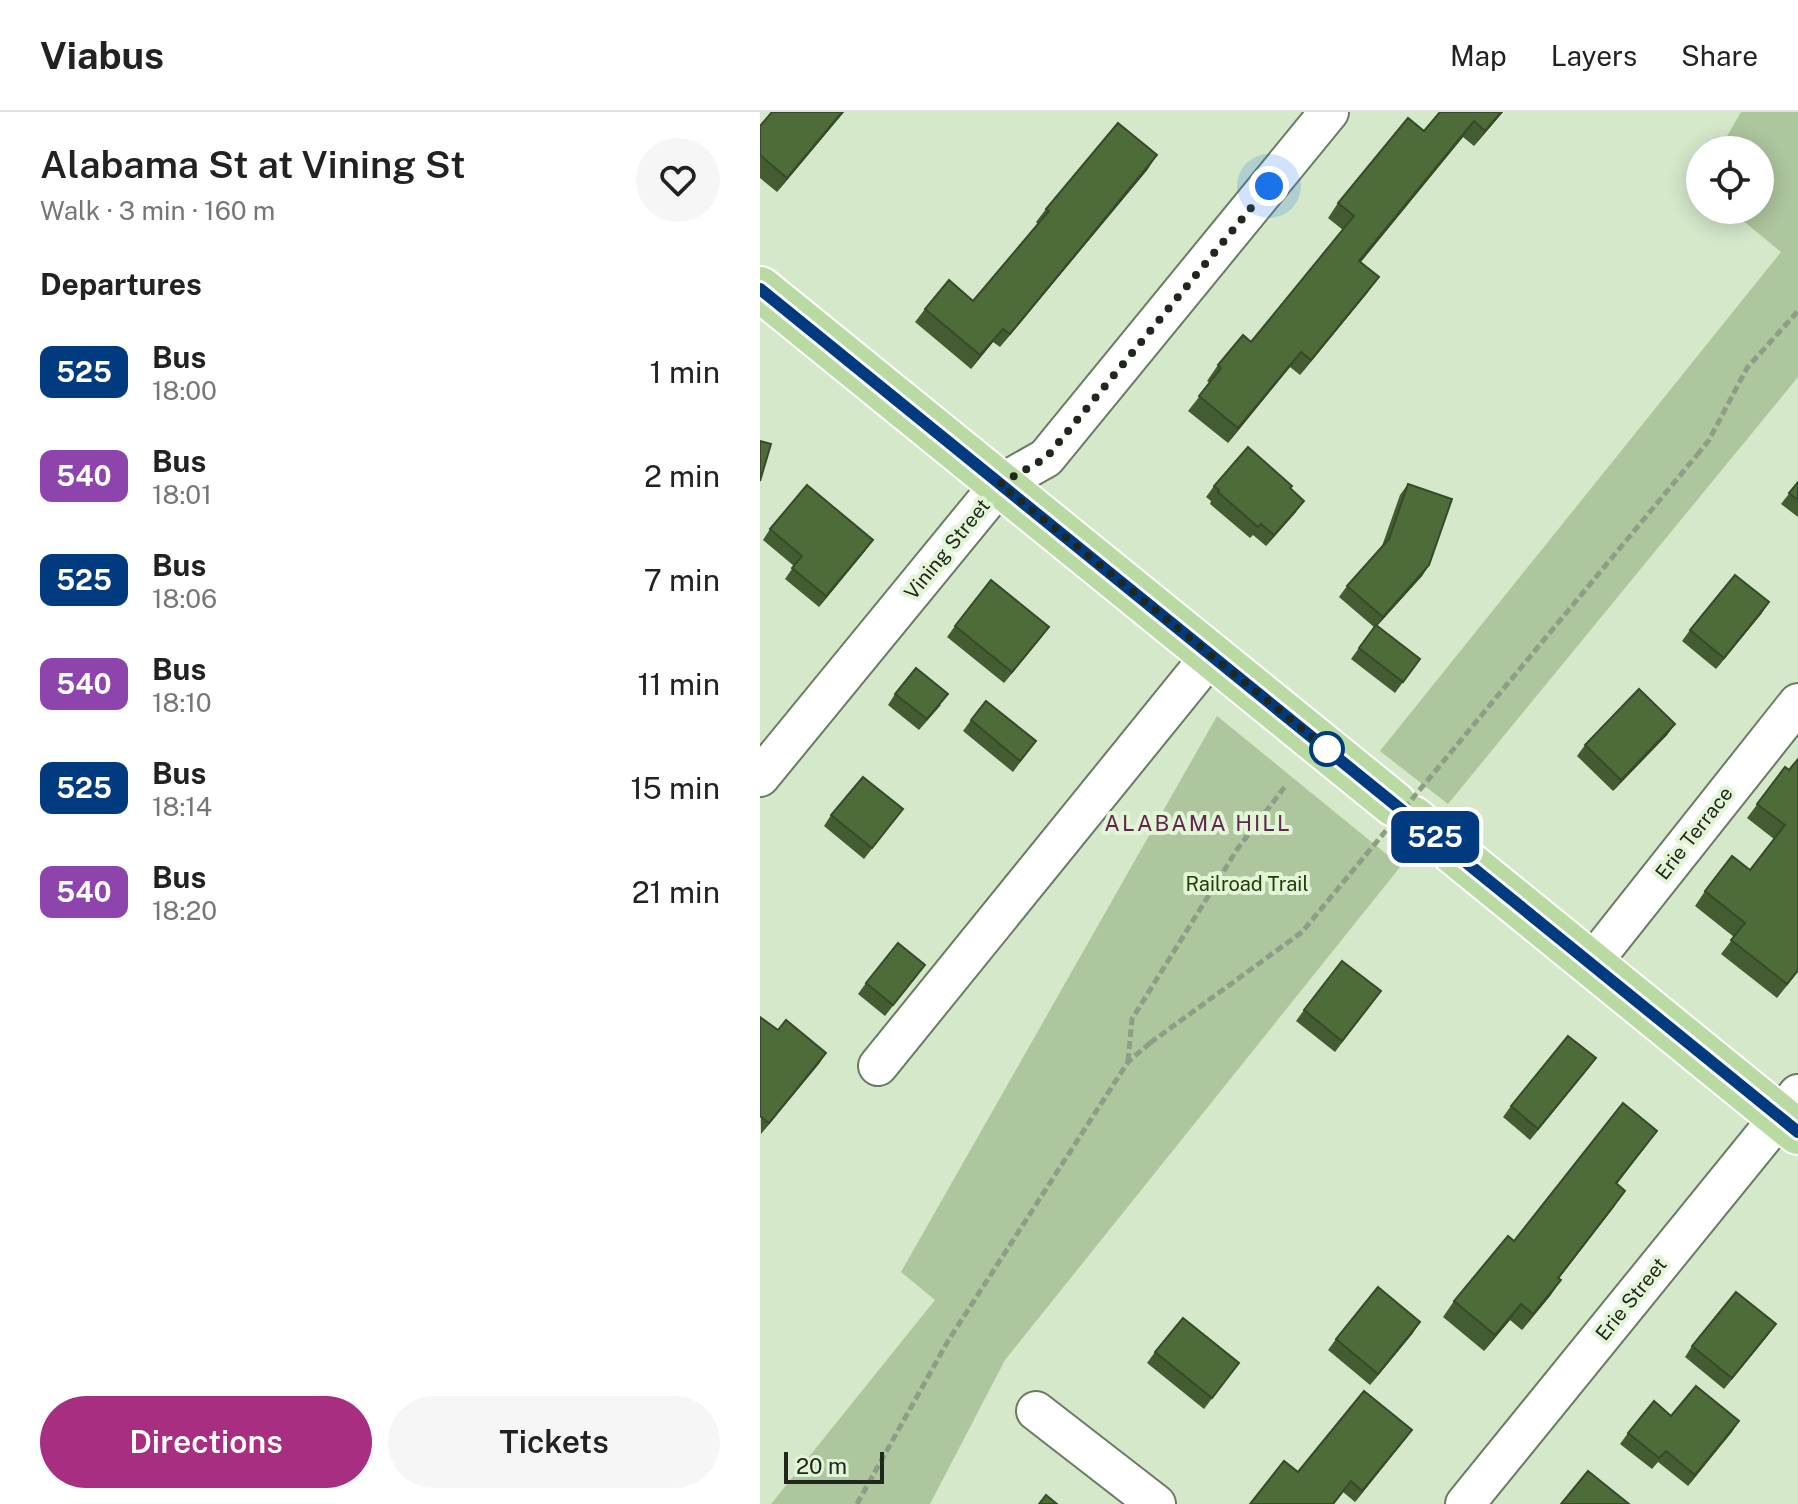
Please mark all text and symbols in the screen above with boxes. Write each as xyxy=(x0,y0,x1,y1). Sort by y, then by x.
text: Viabus xyxy=(40,33,164,78)
text: Map xyxy=(1450,39,1507,72)
text: Layers xyxy=(1551,39,1637,72)
text: Share xyxy=(1681,39,1758,72)
map controls xyxy=(1686,136,1774,224)
button: locate xyxy=(1686,136,1774,224)
button: heart xyxy=(636,138,720,222)
text: Alabama St at Vining St xyxy=(40,142,465,187)
your location xyxy=(1249,166,1289,206)
text: Walk · 3 min · 160 m xyxy=(40,195,275,226)
text: Departures xyxy=(40,266,202,302)
text: Bus xyxy=(152,339,206,375)
text: 1 min xyxy=(650,354,720,390)
text: 525 xyxy=(56,355,112,388)
text: 18:00 xyxy=(152,375,217,406)
text: Bus xyxy=(152,443,206,479)
text: 2 min xyxy=(644,458,720,494)
text: 540 xyxy=(56,459,112,492)
text: 18:01 xyxy=(152,479,212,510)
street label: Vining Street xyxy=(899,494,995,604)
text: Bus xyxy=(152,547,206,583)
text: 7 min xyxy=(644,562,720,598)
text: 525 xyxy=(56,563,112,596)
text: 18:06 xyxy=(152,583,217,614)
text: Bus xyxy=(152,651,206,687)
text: 11 min xyxy=(637,666,720,702)
text: 540 xyxy=(56,667,112,700)
text: 18:10 xyxy=(152,687,212,718)
unlabelled marker xyxy=(1310,732,1344,766)
text: Bus xyxy=(152,755,206,791)
text: 15 min xyxy=(630,770,720,806)
text: 525 xyxy=(56,771,112,804)
street label: Erie Terrace xyxy=(1650,782,1738,884)
text: 18:14 xyxy=(152,791,212,822)
district label: ALABAMA HILL xyxy=(1104,810,1292,836)
line badge: 525 xyxy=(1389,811,1481,863)
text: 525 xyxy=(1407,820,1463,853)
text: Bus xyxy=(152,859,206,895)
park label: Railroad Trail xyxy=(1186,872,1309,896)
text: 21 min xyxy=(632,874,720,910)
text: 540 xyxy=(56,875,112,908)
text: 18:20 xyxy=(152,895,217,926)
street label: Erie Street xyxy=(1590,1253,1672,1345)
button: Directions xyxy=(40,1396,372,1488)
button: Tickets xyxy=(388,1396,720,1488)
scale bar xyxy=(784,1448,884,1484)
text: 20 m xyxy=(796,1453,847,1479)

